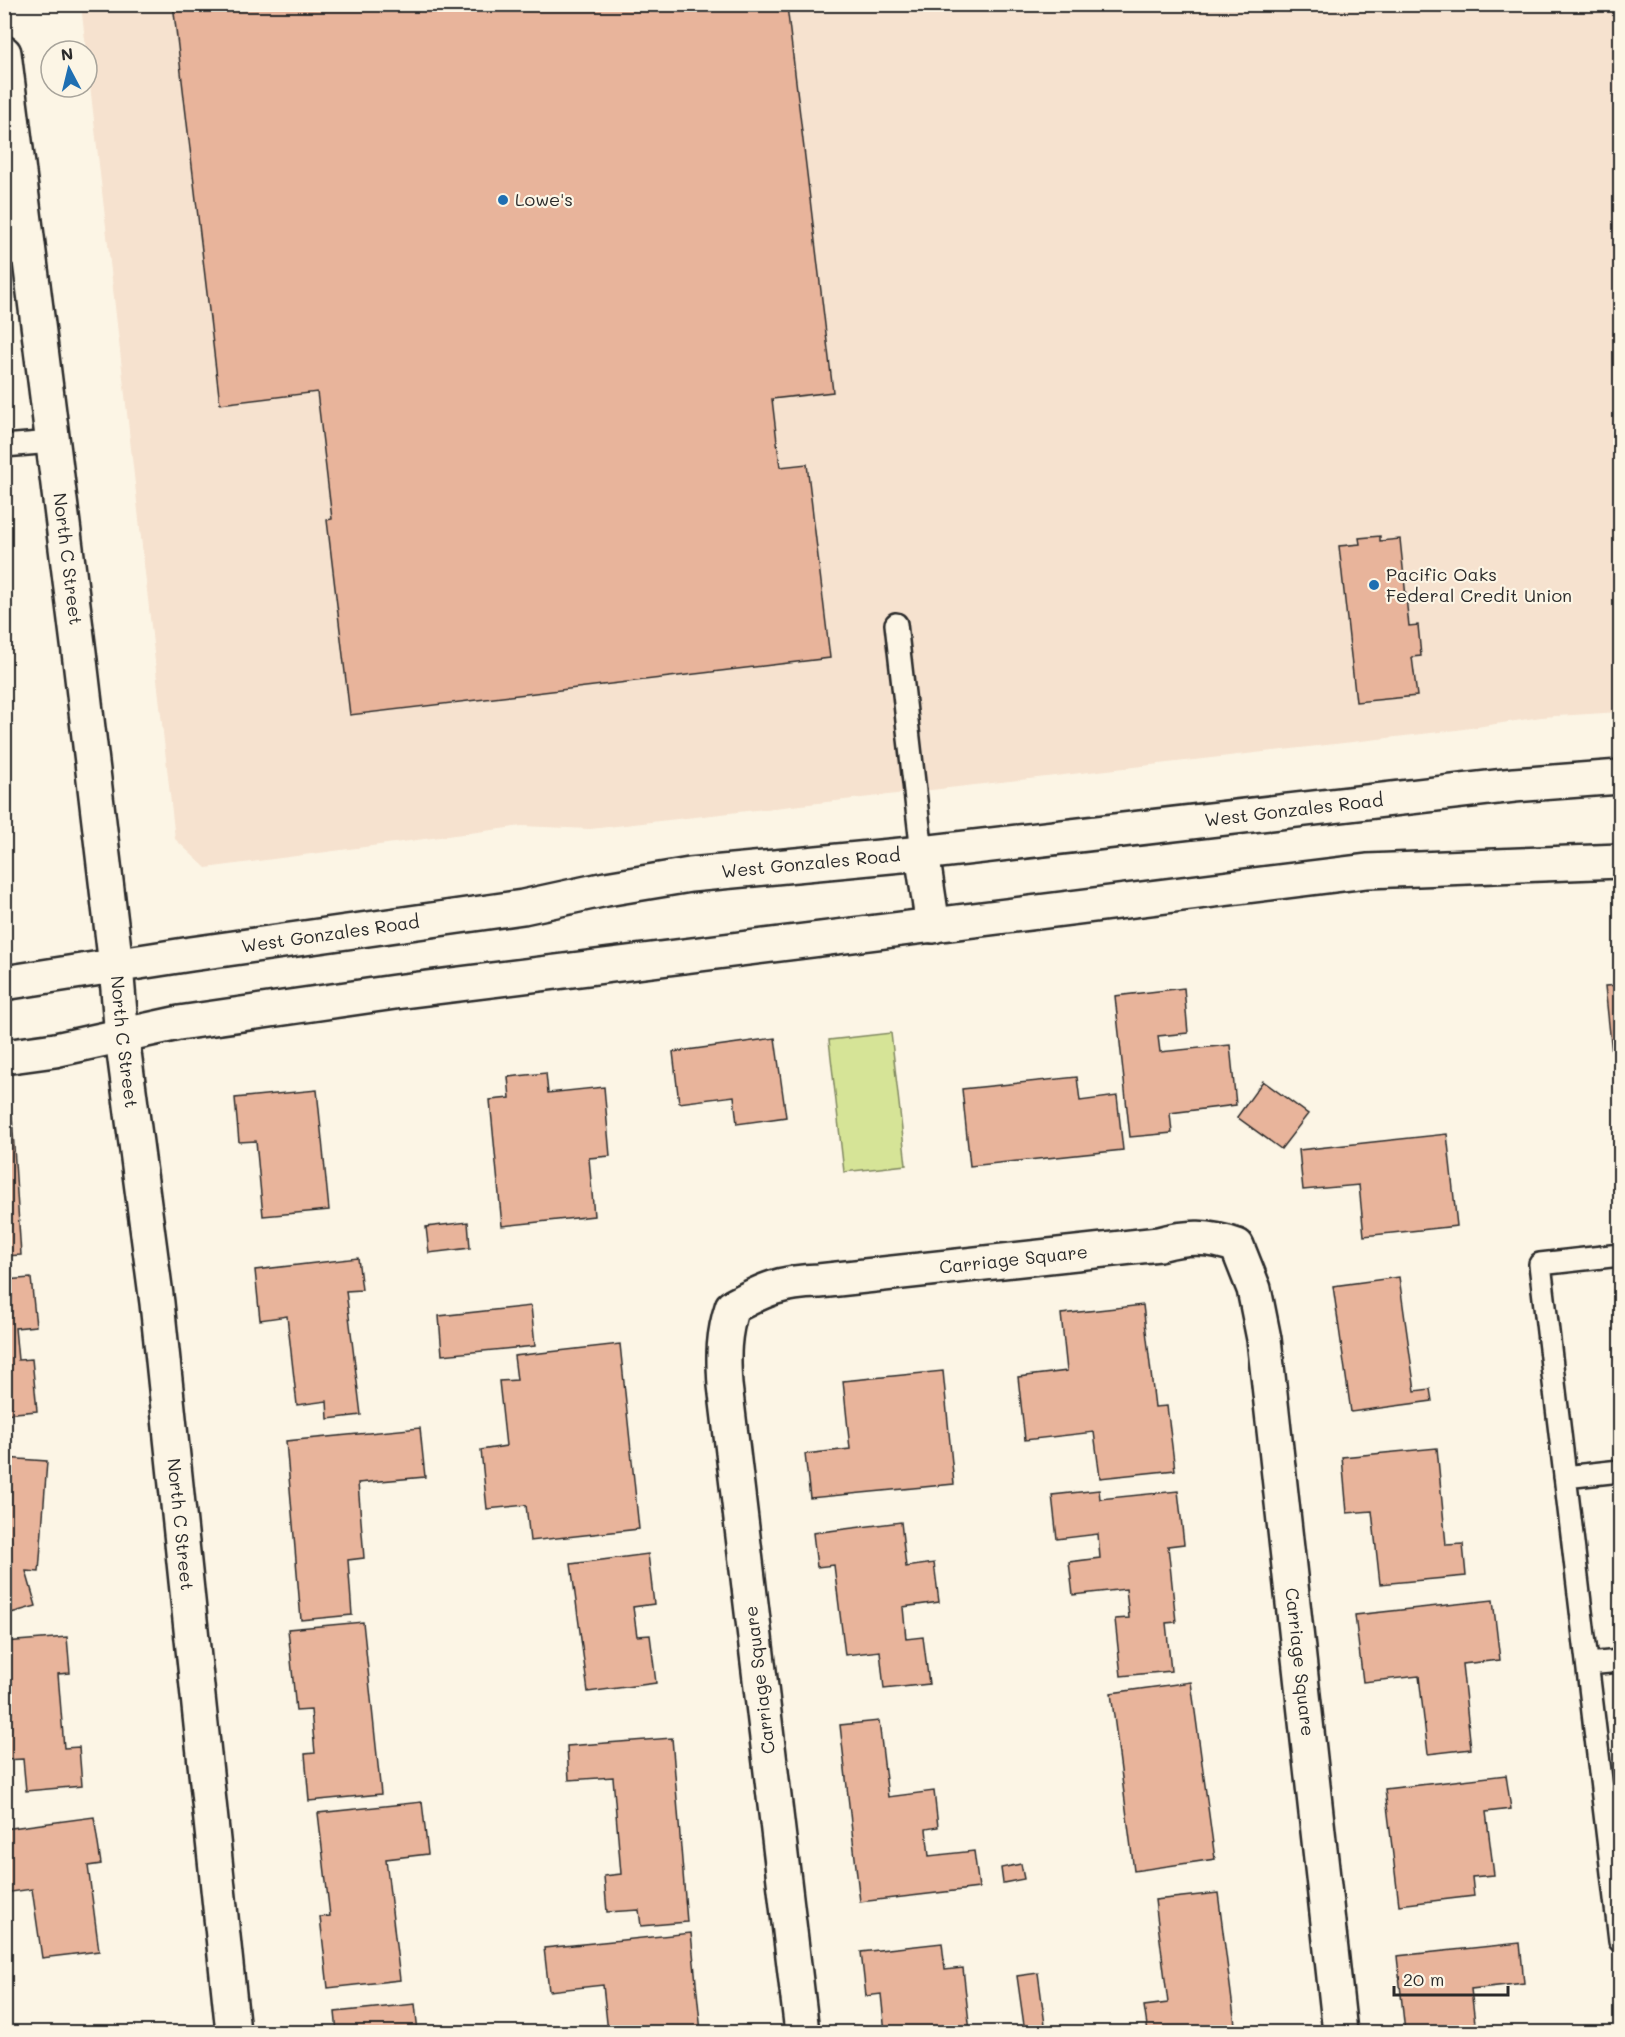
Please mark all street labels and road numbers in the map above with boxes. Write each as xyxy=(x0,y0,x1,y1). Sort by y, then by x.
street label: North C Street xyxy=(48,492,89,626)
street label: West Gonzales Road xyxy=(1203,787,1384,831)
street label: West Gonzales Road xyxy=(720,842,901,883)
street label: West Gonzales Road xyxy=(240,909,421,958)
street label: North C Street xyxy=(106,975,144,1109)
street label: Carriage Square xyxy=(938,1239,1089,1279)
street label: North C Street xyxy=(162,1457,200,1592)
street label: Carriage Square xyxy=(1280,1586,1320,1737)
street label: Carriage Square xyxy=(738,1605,780,1756)

